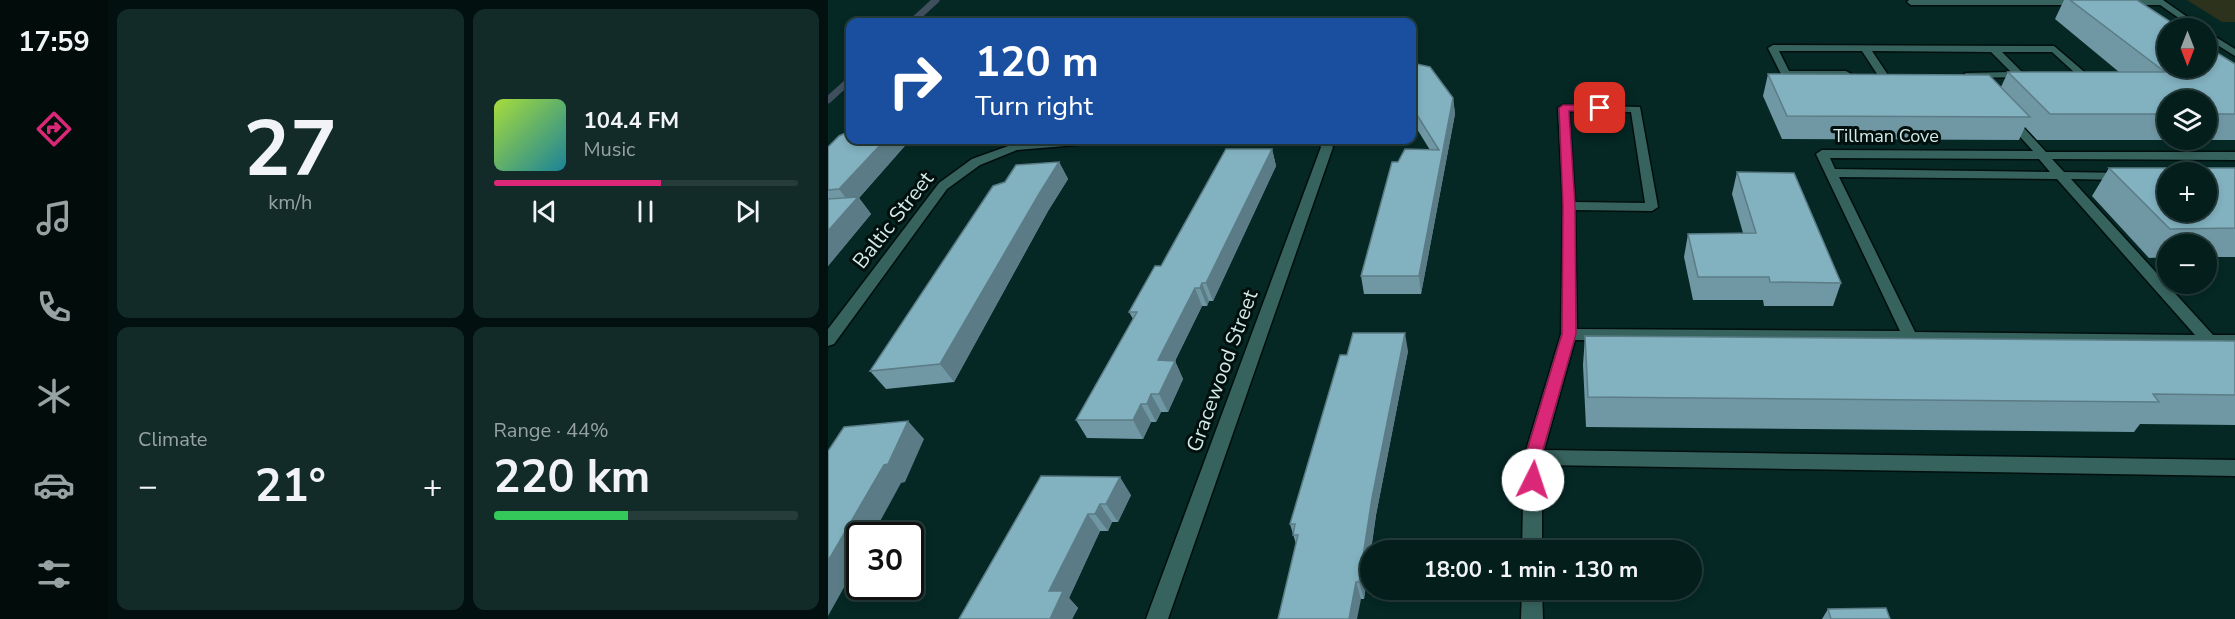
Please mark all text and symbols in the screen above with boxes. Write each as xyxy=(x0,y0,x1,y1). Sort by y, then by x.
north arrow xyxy=(2157,18,2217,78)
map controls xyxy=(2157,18,2217,294)
text: 17:59 xyxy=(18,24,90,61)
text: 120 m xyxy=(975,34,1099,91)
icon: right xyxy=(876,42,954,120)
pin xyxy=(1574,82,1625,133)
text: Turn right xyxy=(975,88,1093,125)
button: layers xyxy=(2157,90,2217,150)
icon: arrive xyxy=(1583,91,1616,124)
text: 27 xyxy=(243,96,337,203)
text: 104.4 FM xyxy=(584,106,679,136)
icon: directions xyxy=(33,108,75,150)
street label: Tillman Cove xyxy=(1833,124,1939,148)
text: Music xyxy=(584,136,635,163)
button: + xyxy=(2157,162,2217,222)
street label: Baltic Street xyxy=(846,165,940,274)
text: km/h xyxy=(268,189,312,216)
icon: previous xyxy=(528,195,561,228)
icon: pause xyxy=(629,195,662,228)
icon: next xyxy=(731,195,764,228)
icon: music xyxy=(33,197,75,239)
button: − xyxy=(2157,234,2217,294)
icon: phone xyxy=(33,286,75,328)
street label: Gracewood Street xyxy=(1180,286,1264,456)
icon: climate xyxy=(33,375,75,417)
text: Range · 44% xyxy=(494,417,609,444)
text: Climate xyxy=(138,426,207,453)
text: 220 km xyxy=(494,447,650,508)
position arrow xyxy=(1501,448,1565,512)
text: 21° xyxy=(255,456,326,517)
icon: car xyxy=(33,464,75,506)
text: − xyxy=(138,464,158,509)
text: + xyxy=(423,464,443,509)
speed limit sign: 30 xyxy=(846,522,924,600)
icon: filters xyxy=(33,553,75,595)
text: 18:00 · 1 min · 130 m xyxy=(1424,555,1638,585)

